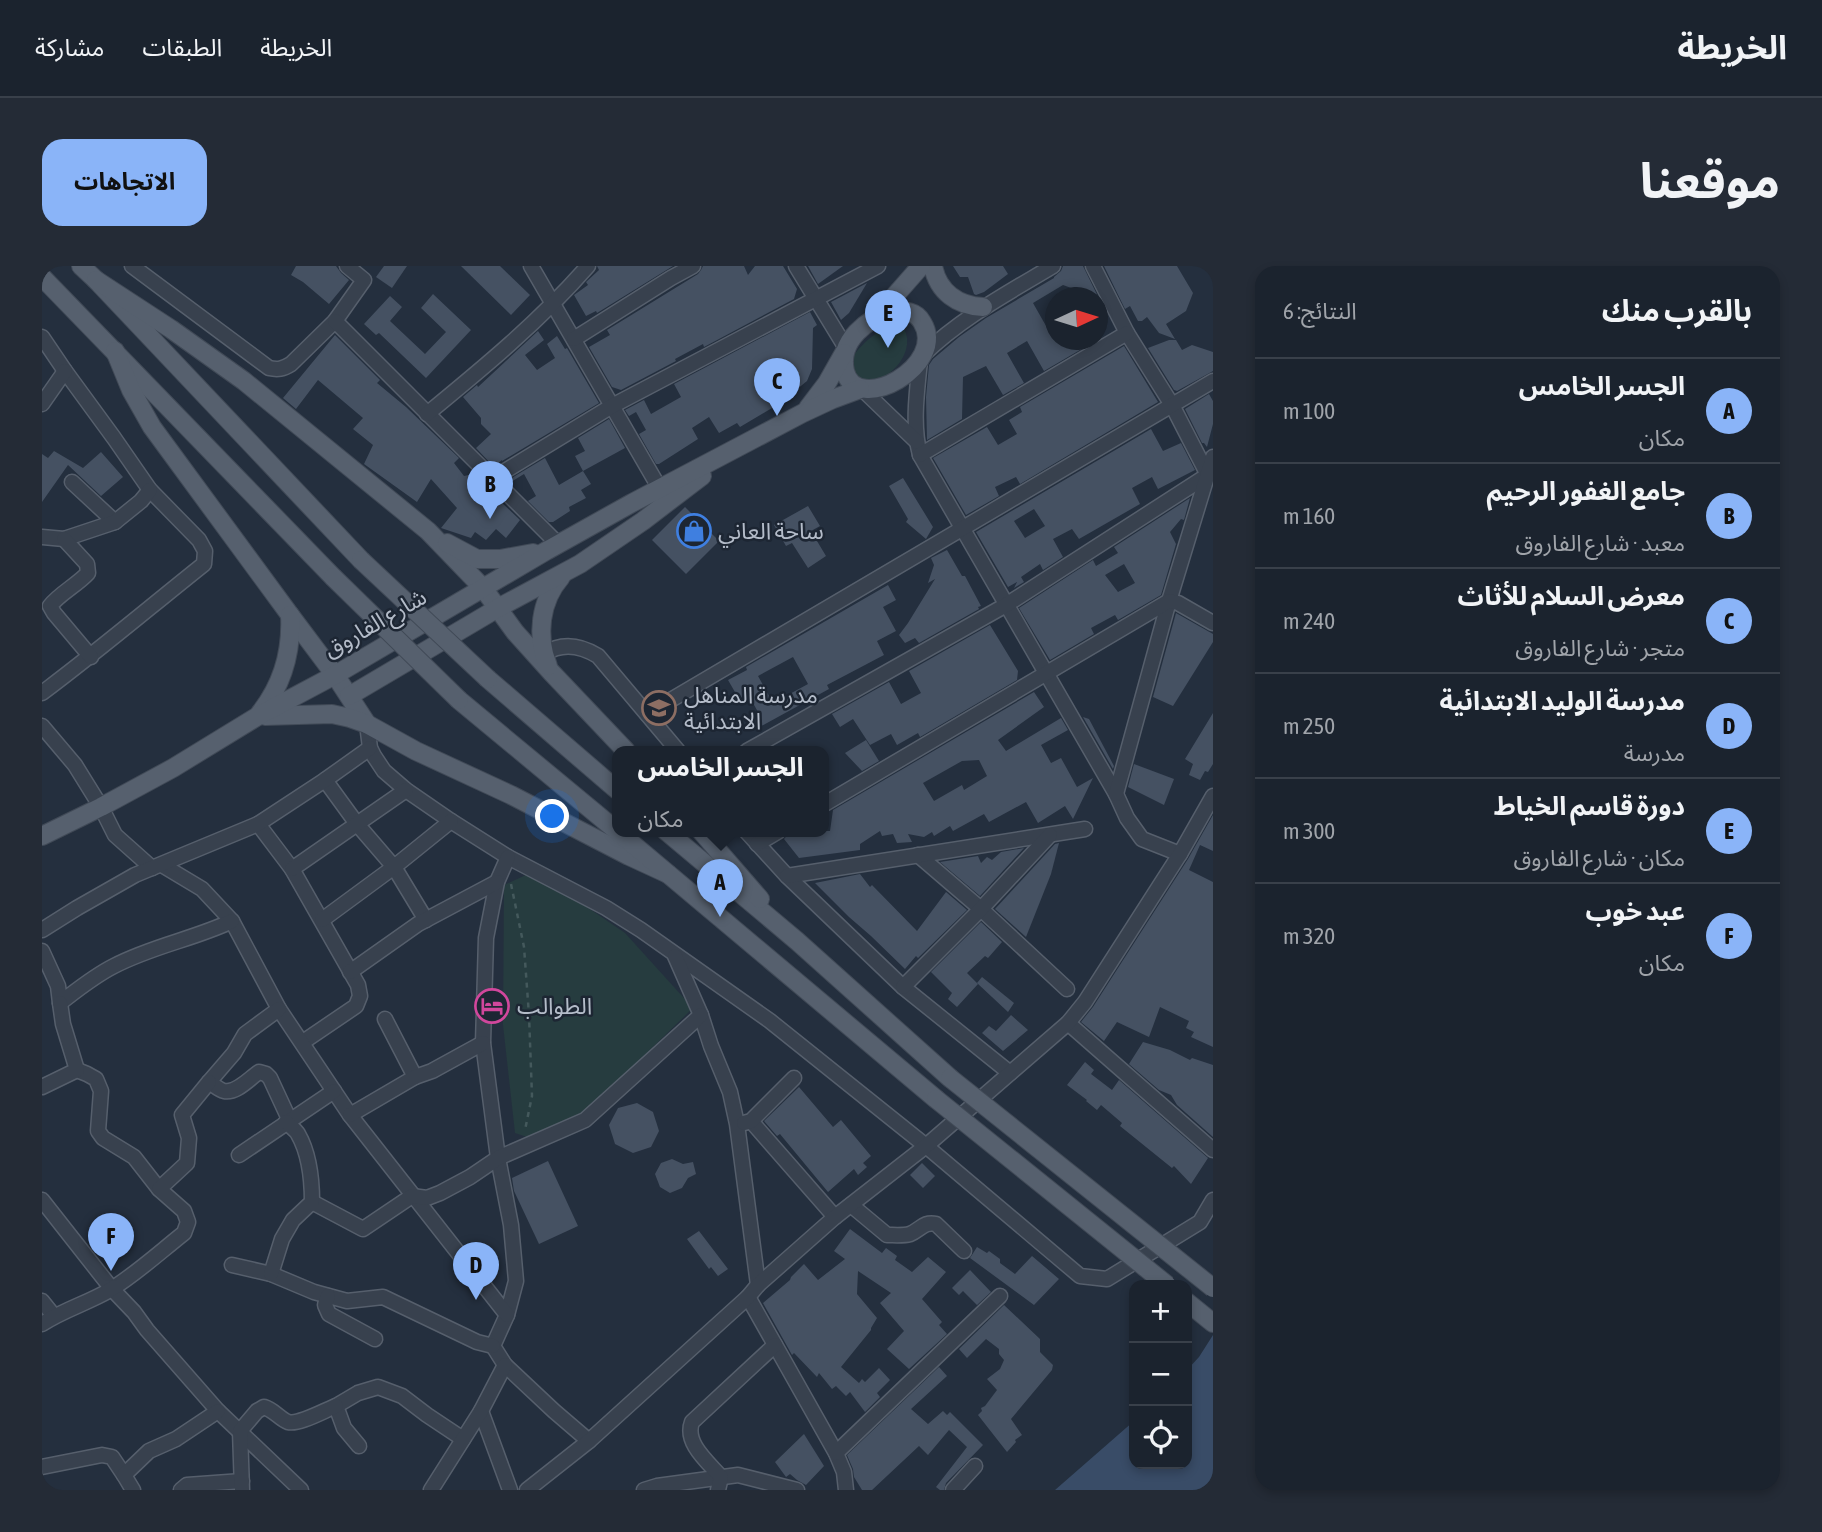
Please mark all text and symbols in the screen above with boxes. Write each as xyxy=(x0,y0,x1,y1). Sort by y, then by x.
text: الخريطة xyxy=(1677,28,1787,66)
text: مشاركة xyxy=(35,34,104,61)
text: الطبقات xyxy=(142,34,222,61)
text: الخريطة xyxy=(260,34,332,61)
button: الاتجاهات xyxy=(42,139,207,226)
text: موقعنا xyxy=(1640,152,1780,208)
north arrow xyxy=(1045,287,1108,350)
pin: E xyxy=(865,290,911,348)
text: بالقرب منك xyxy=(1602,293,1752,327)
text: النتائج: 6 xyxy=(1283,298,1357,324)
pin: C xyxy=(754,358,800,416)
text: الجسر الخامس xyxy=(1519,371,1685,401)
text: 100 m xyxy=(1283,398,1335,424)
text: A xyxy=(1723,398,1735,424)
text: مكان xyxy=(1639,425,1685,451)
pin: B xyxy=(467,461,513,519)
text: جامع الغفور الرحيم xyxy=(1486,476,1685,506)
text: 160 m xyxy=(1283,503,1335,529)
text: B xyxy=(1724,503,1734,529)
shop icon: ساحة العاني xyxy=(675,512,713,550)
place label: ساحة العاني xyxy=(718,518,824,548)
text: معبد · شارع الفاروق xyxy=(1516,530,1685,556)
text: معرض السلام للأثاث xyxy=(1458,581,1685,611)
street label: شارع الفاروق xyxy=(319,583,433,666)
text: 240 m xyxy=(1283,608,1335,634)
text: C xyxy=(1724,608,1734,634)
text: متجر · شارع الفاروق xyxy=(1515,635,1685,661)
place label: مدرسة المناهل الابتدائية xyxy=(684,682,818,734)
text: مدرسة الوليد الابتدائية xyxy=(1440,686,1685,716)
school or university icon: مدرسة المناهل الابتدائية xyxy=(640,689,678,727)
text: 250 m xyxy=(1283,713,1335,739)
text: D xyxy=(1723,713,1735,739)
text: مدرسة xyxy=(1624,740,1685,766)
popup xyxy=(612,746,829,837)
text: الجسر الخامس xyxy=(637,752,804,782)
text: دورة قاسم الخياط xyxy=(1494,791,1685,821)
your location xyxy=(535,799,569,833)
text: مكان xyxy=(637,806,684,832)
text: 300 m xyxy=(1283,818,1335,844)
text: E xyxy=(1724,818,1734,844)
text: مكان · شارع الفاروق xyxy=(1514,845,1685,871)
pin: A xyxy=(697,859,743,917)
text: عبد خوب xyxy=(1586,896,1685,926)
text: 320 m xyxy=(1283,923,1335,949)
text: F xyxy=(1724,923,1734,949)
text: مكان xyxy=(1639,950,1685,976)
hotel icon: الطوالب xyxy=(473,987,511,1025)
place label: الطوالب xyxy=(517,993,592,1020)
pin: F xyxy=(88,1213,134,1271)
pin: D xyxy=(453,1242,499,1300)
map controls xyxy=(1129,1280,1192,1469)
button: + xyxy=(1129,1280,1192,1343)
button: − xyxy=(1129,1343,1192,1406)
button: locate xyxy=(1129,1406,1192,1469)

